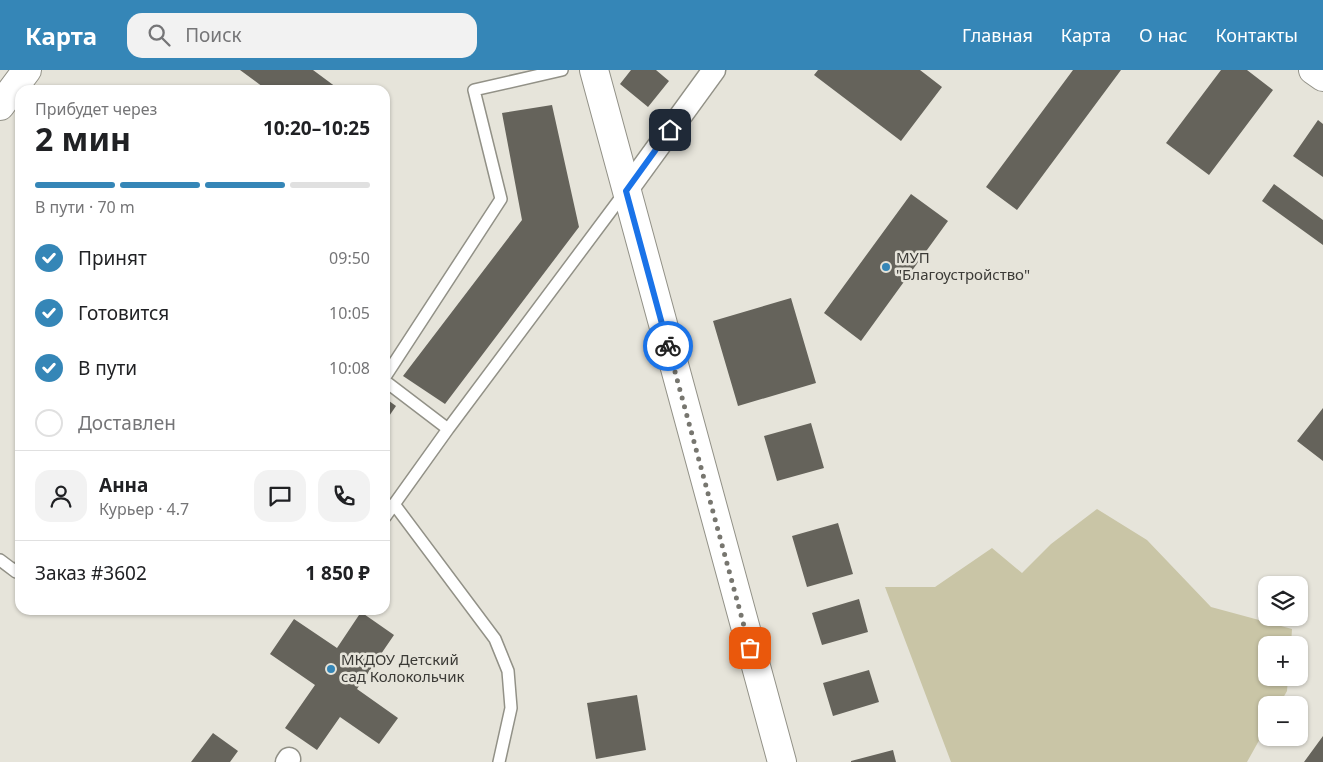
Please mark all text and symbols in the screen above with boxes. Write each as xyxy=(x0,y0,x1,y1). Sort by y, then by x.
search box xyxy=(127,13,477,58)
text: Карта xyxy=(25,19,97,52)
icon: search xyxy=(145,21,173,49)
text: Поиск xyxy=(185,22,242,48)
text: Главная xyxy=(962,23,1033,47)
text: Карта xyxy=(1061,23,1111,47)
text: О нас xyxy=(1139,23,1187,47)
text: Контакты xyxy=(1215,23,1298,47)
text: Прибудет через xyxy=(35,98,157,120)
pin xyxy=(649,109,691,151)
text: 10:20–10:25 xyxy=(263,115,370,141)
icon: home xyxy=(656,116,684,144)
text: 2 мин xyxy=(35,117,131,160)
text: В пути · 70 m xyxy=(35,196,135,218)
icon: check xyxy=(35,244,63,272)
text: Принят xyxy=(78,245,147,271)
text: 09:50 xyxy=(329,247,370,269)
place label: МУП "Благоустройство" xyxy=(896,247,1030,284)
marker: МУП "Благоустройство" xyxy=(880,261,892,273)
icon: check xyxy=(35,299,63,327)
text: Готовится xyxy=(78,300,169,326)
text: 10:05 xyxy=(329,302,370,324)
courier xyxy=(643,321,693,371)
icon: bike xyxy=(654,332,682,360)
icon: check xyxy=(35,354,63,382)
text: В пути xyxy=(78,355,137,381)
text: 10:08 xyxy=(329,357,370,379)
text: Доставлен xyxy=(78,410,176,436)
button: person xyxy=(35,470,87,522)
button: chat xyxy=(254,470,306,522)
button: phone xyxy=(318,470,370,522)
text: Анна xyxy=(99,472,148,498)
text: Курьер · 4.7 xyxy=(99,498,189,520)
text: Заказ #3602 xyxy=(35,560,147,586)
text: 1 850 ₽ xyxy=(305,560,370,586)
map controls xyxy=(1258,576,1308,746)
button: layers xyxy=(1258,576,1308,626)
pin xyxy=(729,627,771,669)
icon: bag xyxy=(736,634,764,662)
button: + xyxy=(1258,636,1308,686)
place label: МКДОУ Детский сад Колокольчик xyxy=(341,649,465,686)
marker: МКДОУ Детский сад Колокольчик xyxy=(325,663,337,675)
button: − xyxy=(1258,696,1308,746)

